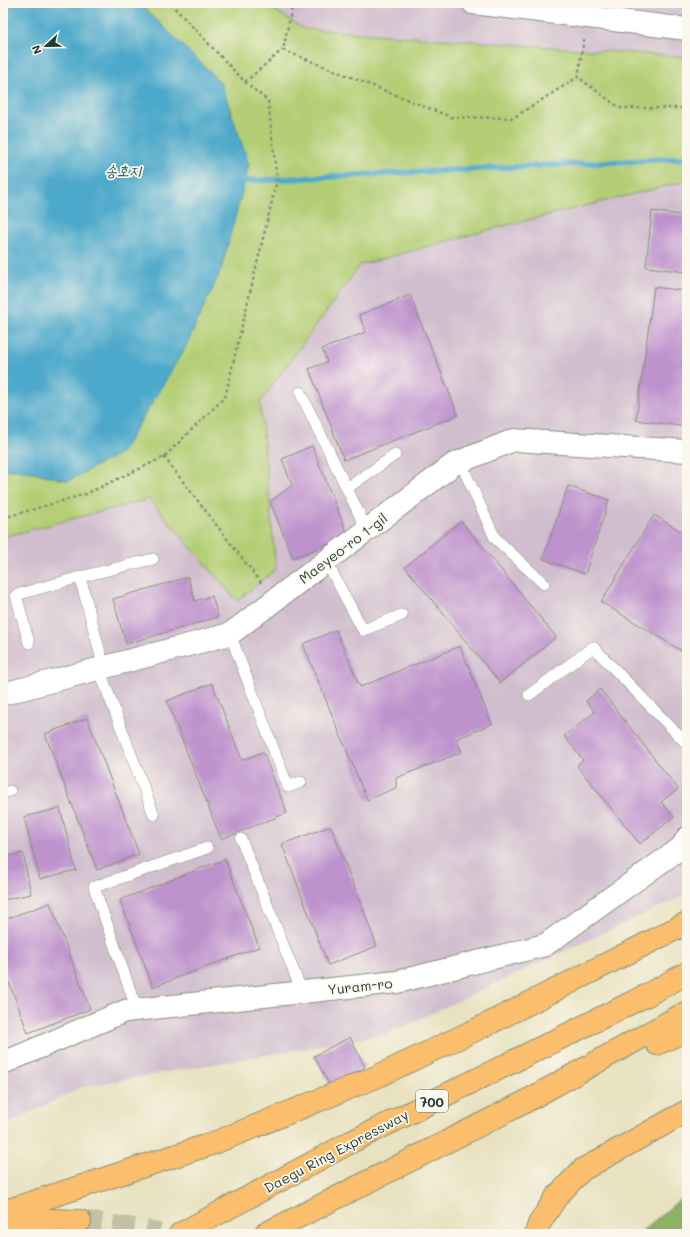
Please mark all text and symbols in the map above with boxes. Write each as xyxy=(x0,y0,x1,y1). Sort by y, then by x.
north arrow xyxy=(26,26,66,66)
text: N xyxy=(28,43,45,57)
water label: 송호지 xyxy=(105,160,143,180)
street label: Maeyeo-ro 1-gil xyxy=(295,508,391,588)
street label: Yuram-ro xyxy=(327,973,393,999)
road number: 700 xyxy=(416,1090,448,1112)
street label: Daegu Ring Expressway xyxy=(261,1105,411,1197)

